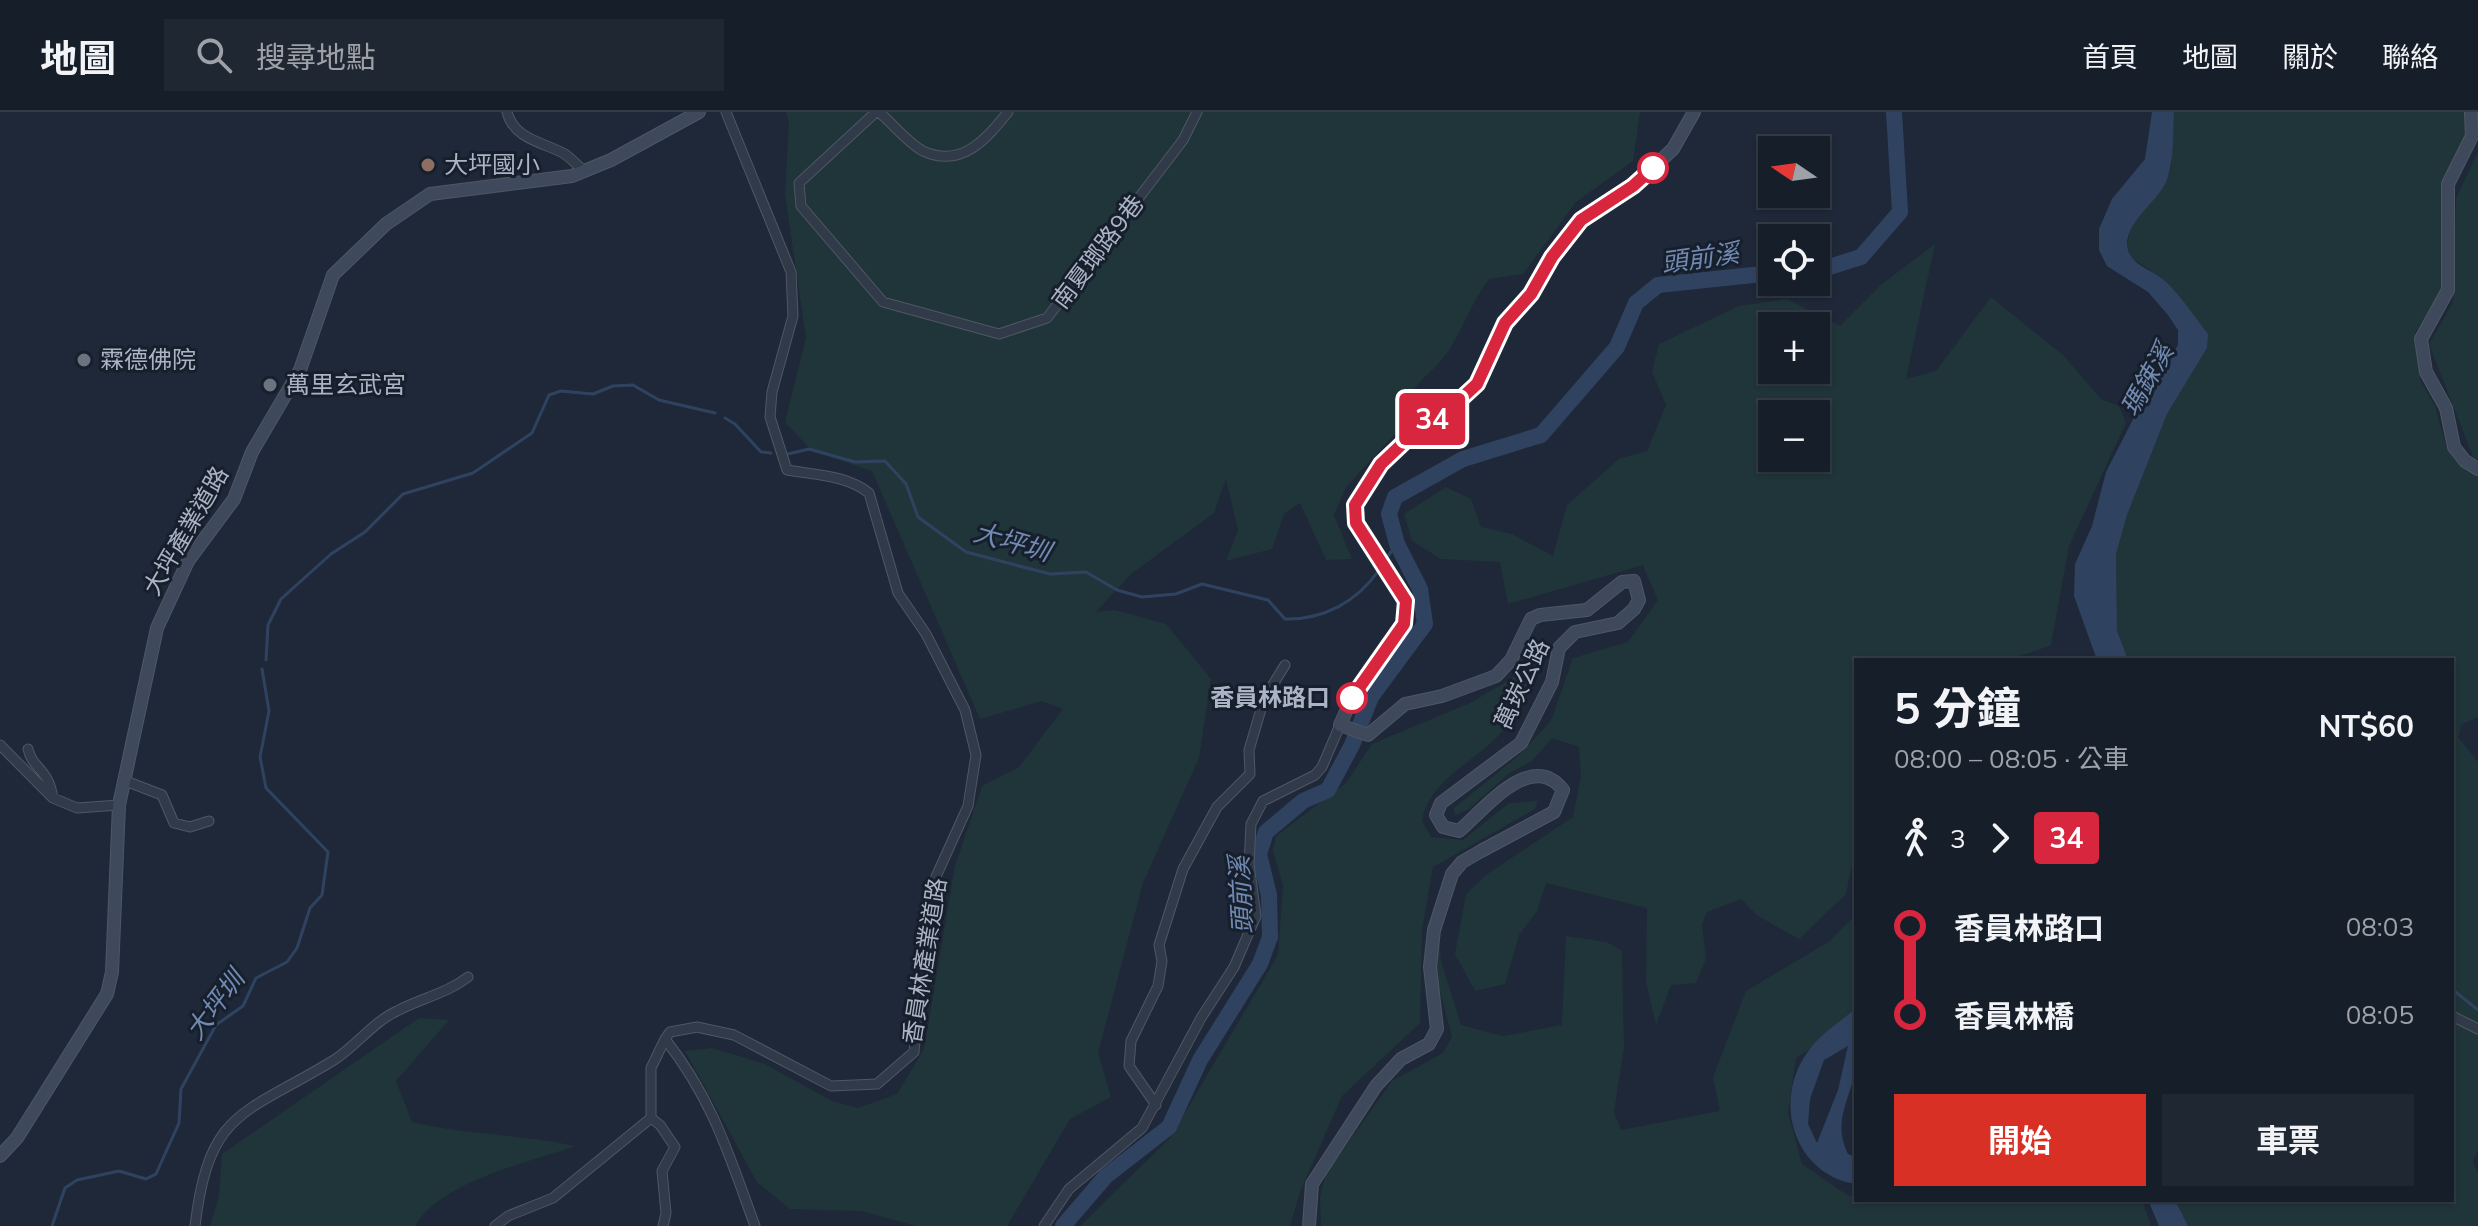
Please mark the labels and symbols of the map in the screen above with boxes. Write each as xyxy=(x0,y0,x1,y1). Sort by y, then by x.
north arrow xyxy=(1758,136,1830,208)
place label: 大坪國小 xyxy=(444,149,540,179)
unlabelled marker xyxy=(1638,153,1668,183)
marker: 大坪國小 xyxy=(419,156,437,174)
street label: 南夏瑯路9巷 xyxy=(1045,189,1150,314)
water label: 頭前溪 xyxy=(1659,235,1745,279)
water label: 瑪鋉溪 xyxy=(2113,334,2182,422)
place label: 霖德佛院 xyxy=(100,344,196,374)
marker: 霖德佛院 xyxy=(75,351,93,369)
place label: 萬里玄武宮 xyxy=(286,369,406,399)
marker: 萬里玄武宮 xyxy=(261,376,279,394)
line badge: 34 xyxy=(1396,393,1468,445)
street label: 大坪產業道路 xyxy=(136,461,234,600)
water label: 大坪圳 xyxy=(970,515,1058,569)
street label: 萬崁公路 xyxy=(1487,634,1555,733)
place label: 香員林路口 xyxy=(1210,682,1330,712)
marker: 香員林路口 xyxy=(1337,683,1367,713)
water label: 頭前溪 xyxy=(1222,851,1259,935)
street label: 香員林產業道路 xyxy=(896,876,952,1046)
water label: 大坪圳 xyxy=(178,960,254,1046)

